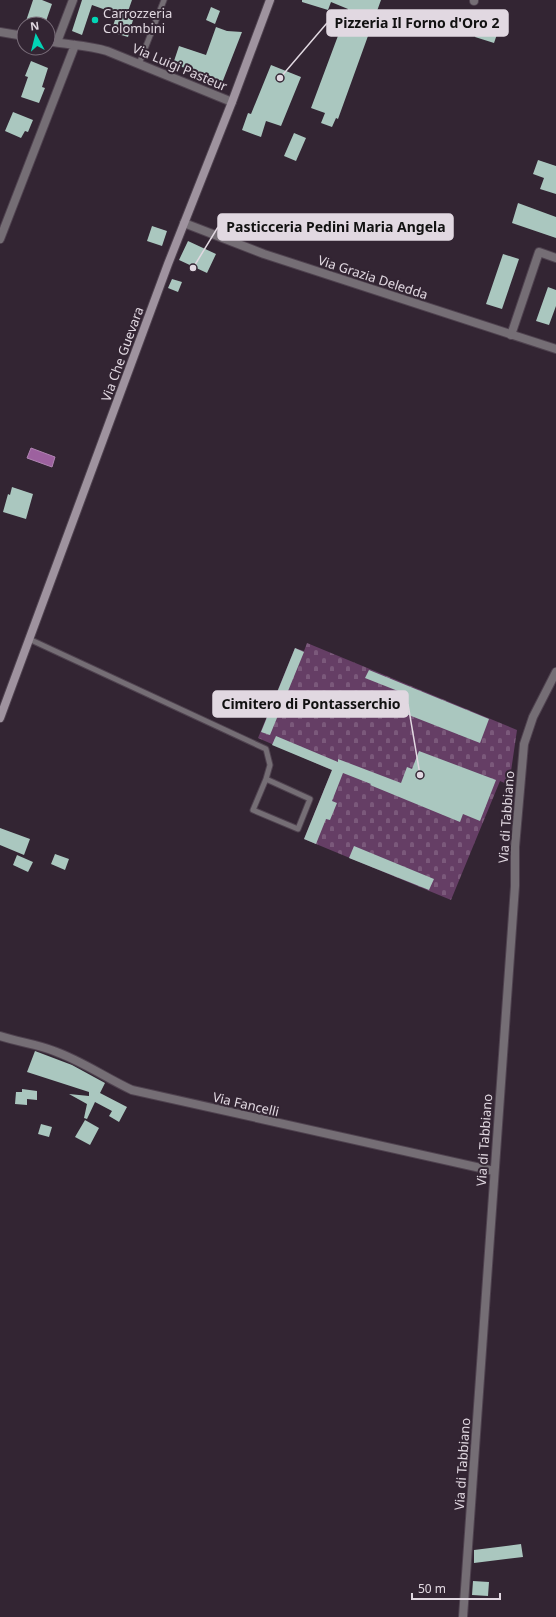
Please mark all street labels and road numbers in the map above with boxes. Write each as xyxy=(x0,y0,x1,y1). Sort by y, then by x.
street label: Via Luigi Pasteur xyxy=(130,39,231,95)
street label: Via Grazia Deledda xyxy=(316,251,430,303)
street label: Via Che Guevara xyxy=(96,304,148,404)
street label: Via di Tabbiano xyxy=(494,770,518,864)
street label: Via Fancelli xyxy=(211,1088,281,1120)
street label: Via di Tabbiano xyxy=(472,1093,496,1187)
street label: Via di Tabbiano xyxy=(450,1417,474,1511)

